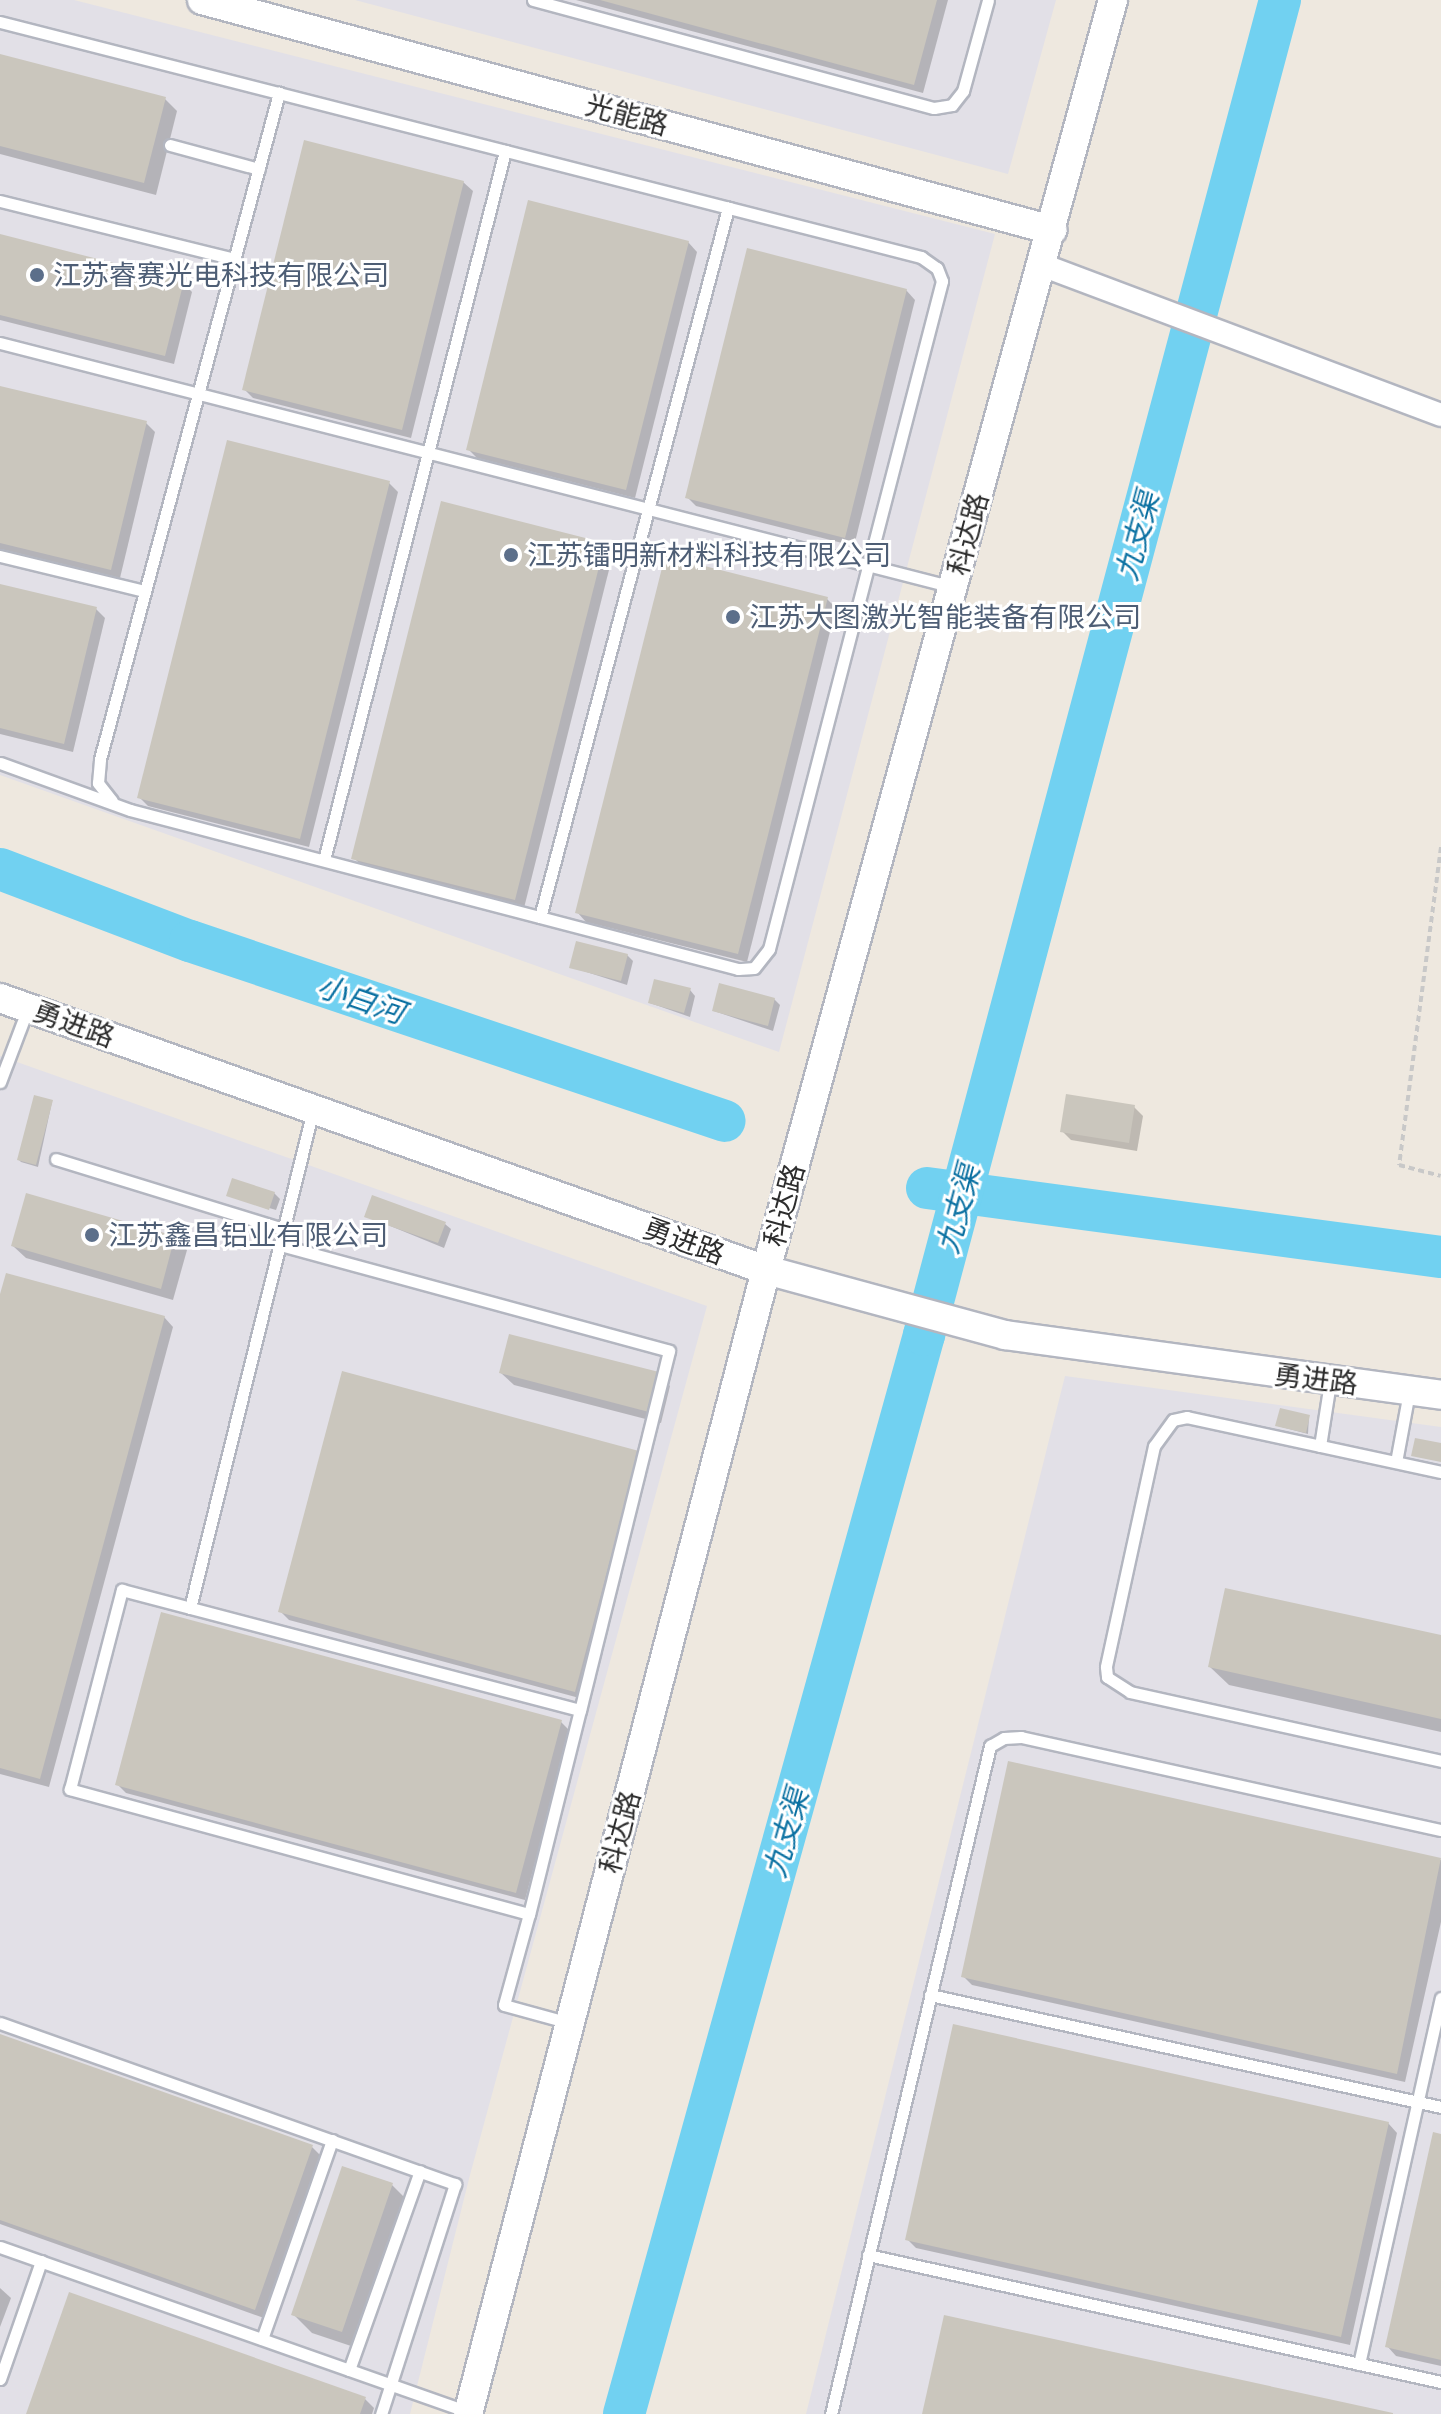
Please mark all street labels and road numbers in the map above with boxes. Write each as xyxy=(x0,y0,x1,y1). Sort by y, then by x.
street label: 光能路 xyxy=(582,88,672,142)
street label: 科达路 xyxy=(941,489,995,579)
street label: 勇进路 xyxy=(29,994,119,1054)
street label: 科达路 xyxy=(757,1160,811,1250)
street label: 勇进路 xyxy=(639,1211,729,1271)
street label: 勇进路 xyxy=(1272,1357,1360,1401)
street label: 科达路 xyxy=(593,1787,647,1877)

